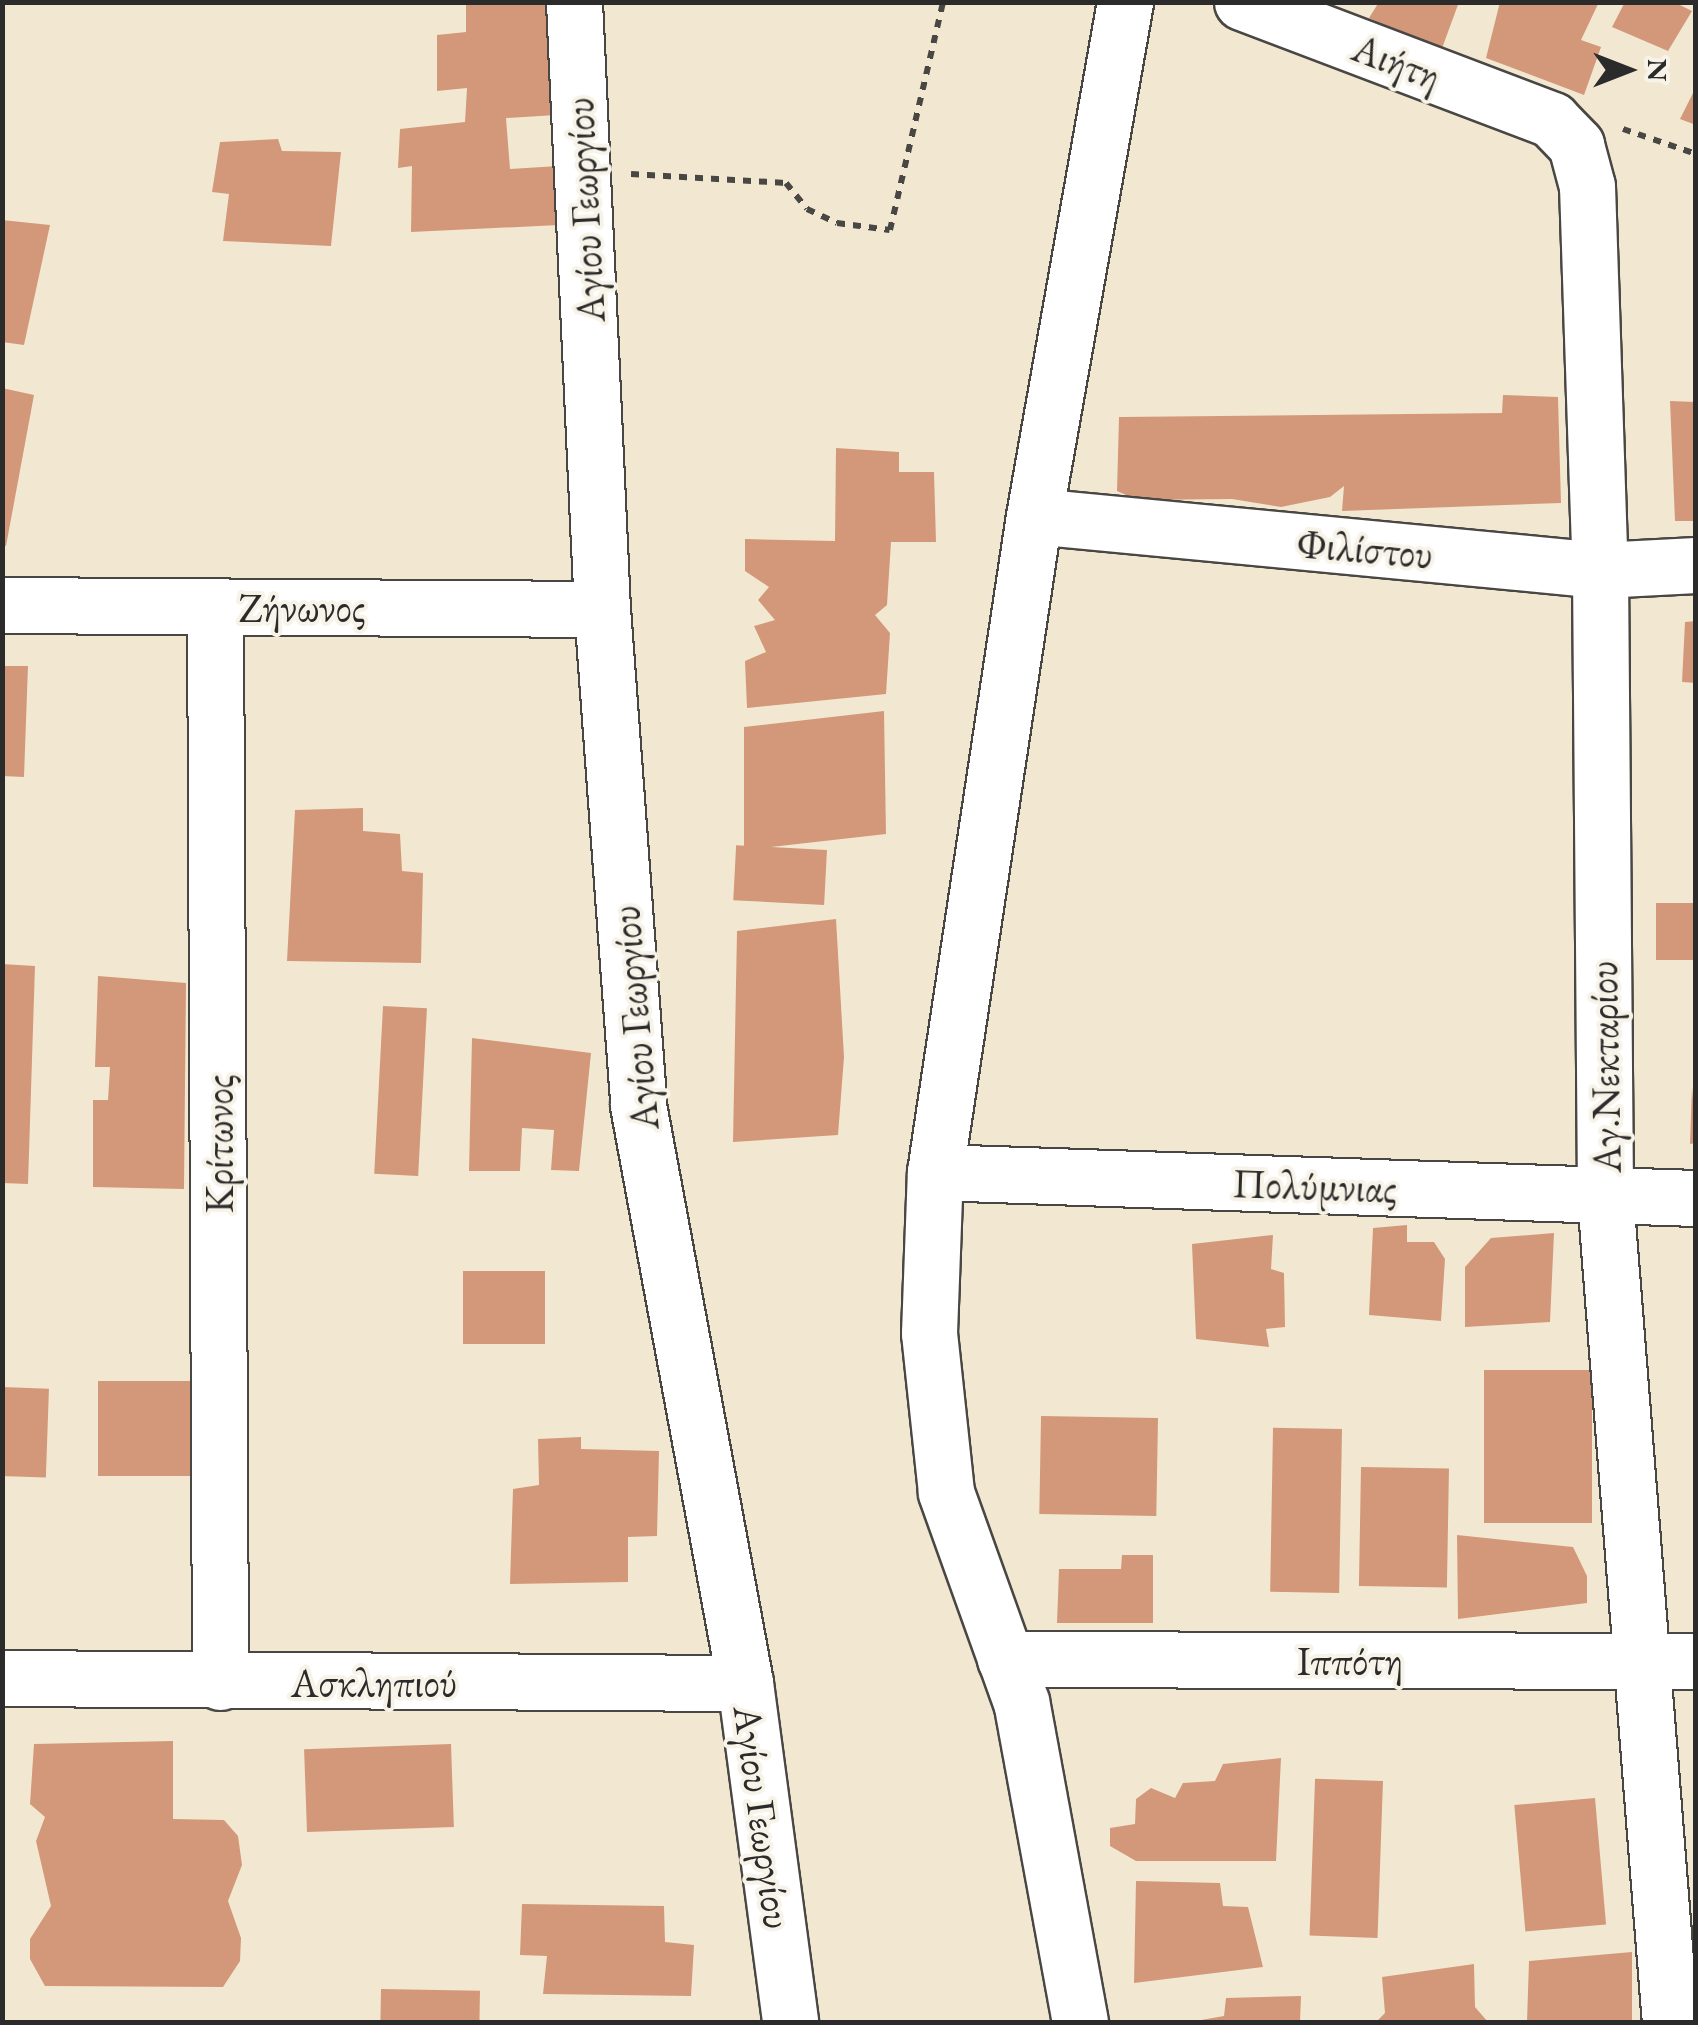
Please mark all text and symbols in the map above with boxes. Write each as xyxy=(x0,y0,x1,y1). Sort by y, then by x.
north arrow xyxy=(1578,20,1678,120)
street label: Αιήτη xyxy=(1346,22,1448,100)
text: N xyxy=(1640,59,1676,81)
street label: Αγίου Γεωργίου xyxy=(554,96,614,324)
street label: Φιλίστου xyxy=(1295,518,1435,578)
street label: Ζήνωνος xyxy=(238,583,366,631)
street label: Αγίου Γεωργίου xyxy=(600,904,668,1132)
street label: Αγ.Νεκταρίου xyxy=(1578,960,1630,1174)
street label: Κρίτωνος xyxy=(194,1075,242,1213)
street label: Πολύμνιας xyxy=(1232,1158,1398,1212)
street label: Ιππότη xyxy=(1297,1636,1403,1684)
street label: Ασκληπιού xyxy=(291,1658,457,1706)
street label: Αγίου Γεωργίου xyxy=(724,1702,802,1932)

